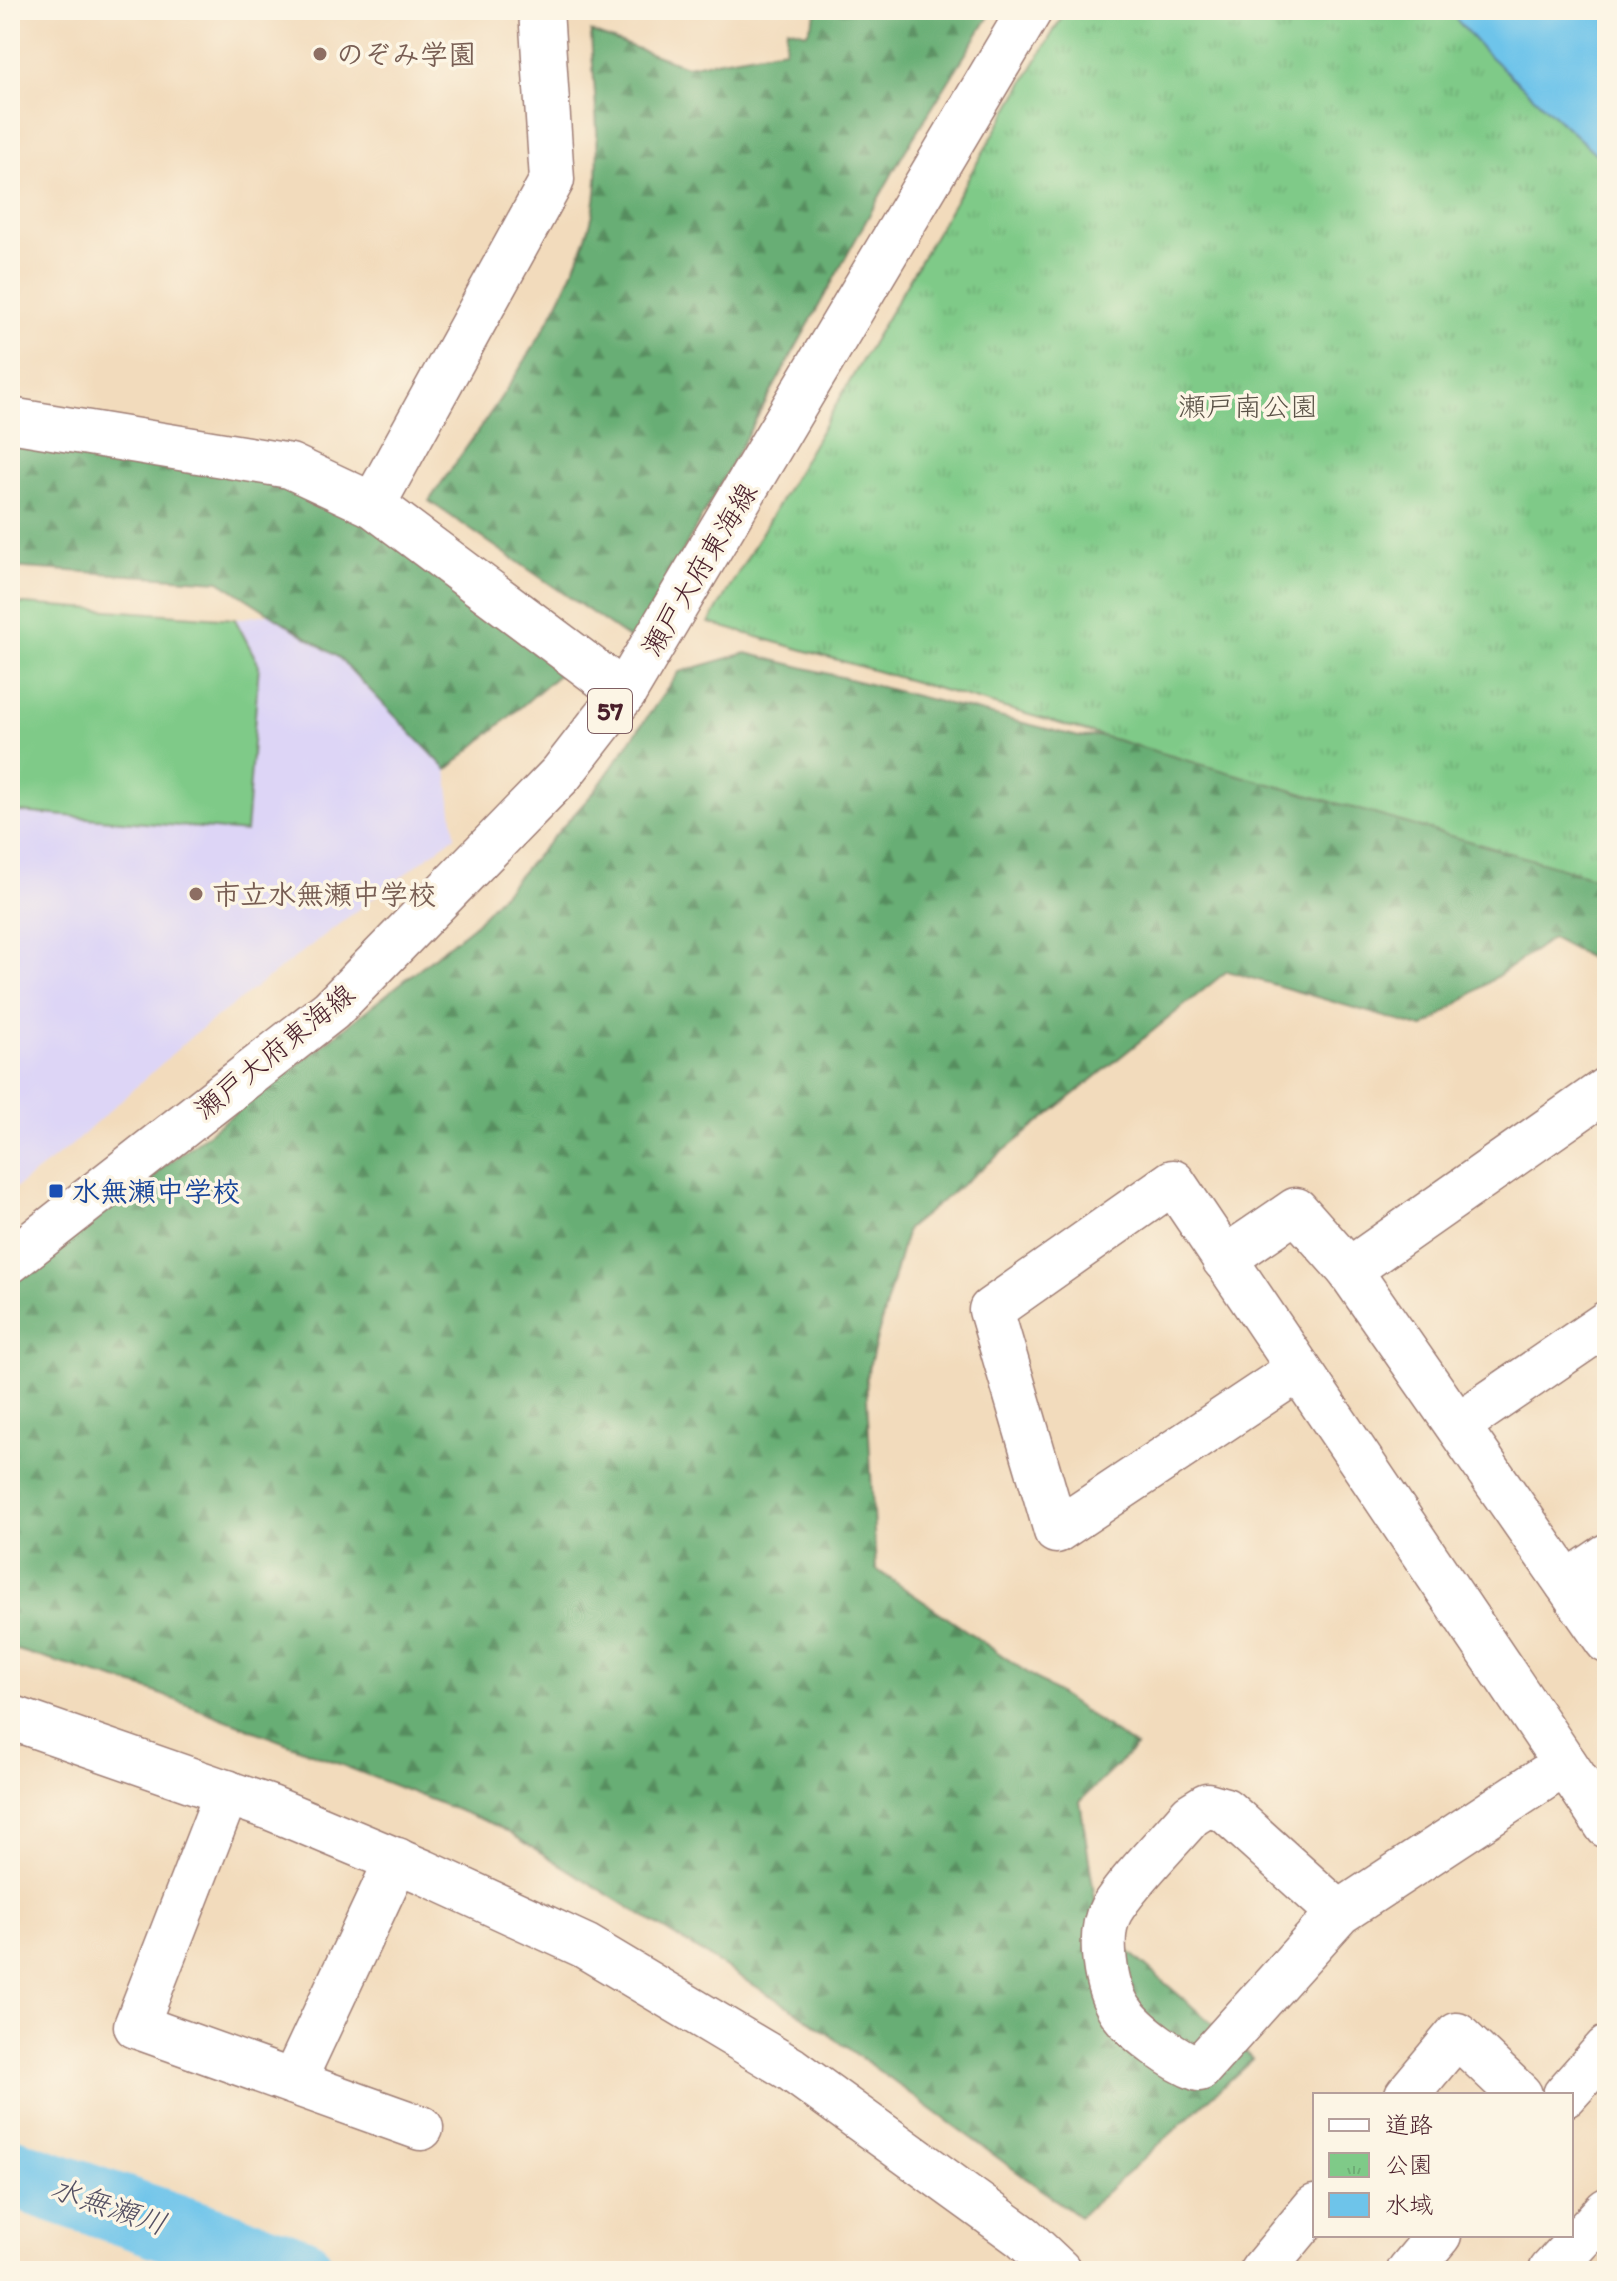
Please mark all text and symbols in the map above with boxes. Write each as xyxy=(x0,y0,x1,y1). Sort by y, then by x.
place label: のぞみ学園 xyxy=(336,37,476,71)
marker: のぞみ学園 xyxy=(311,45,329,63)
park label: 瀬戸南公園 xyxy=(1178,389,1318,423)
street label: 瀬戸大府東海線 xyxy=(634,476,764,662)
road number: 57 xyxy=(588,689,632,733)
place label: 市立水無瀬中学校 xyxy=(212,877,436,911)
marker: 市立水無瀬中学校 xyxy=(187,885,205,903)
street label: 瀬戸大府東海線 xyxy=(187,976,361,1126)
place label: 水無瀬中学校 xyxy=(72,1174,240,1208)
marker: 水無瀬中学校 xyxy=(47,1182,65,1200)
legend xyxy=(1313,2093,1573,2237)
text: 道路 xyxy=(1385,2110,1433,2139)
text: 公園 xyxy=(1385,2150,1433,2179)
water label: 水無瀬川 xyxy=(46,2169,172,2243)
text: 水域 xyxy=(1385,2190,1433,2219)

